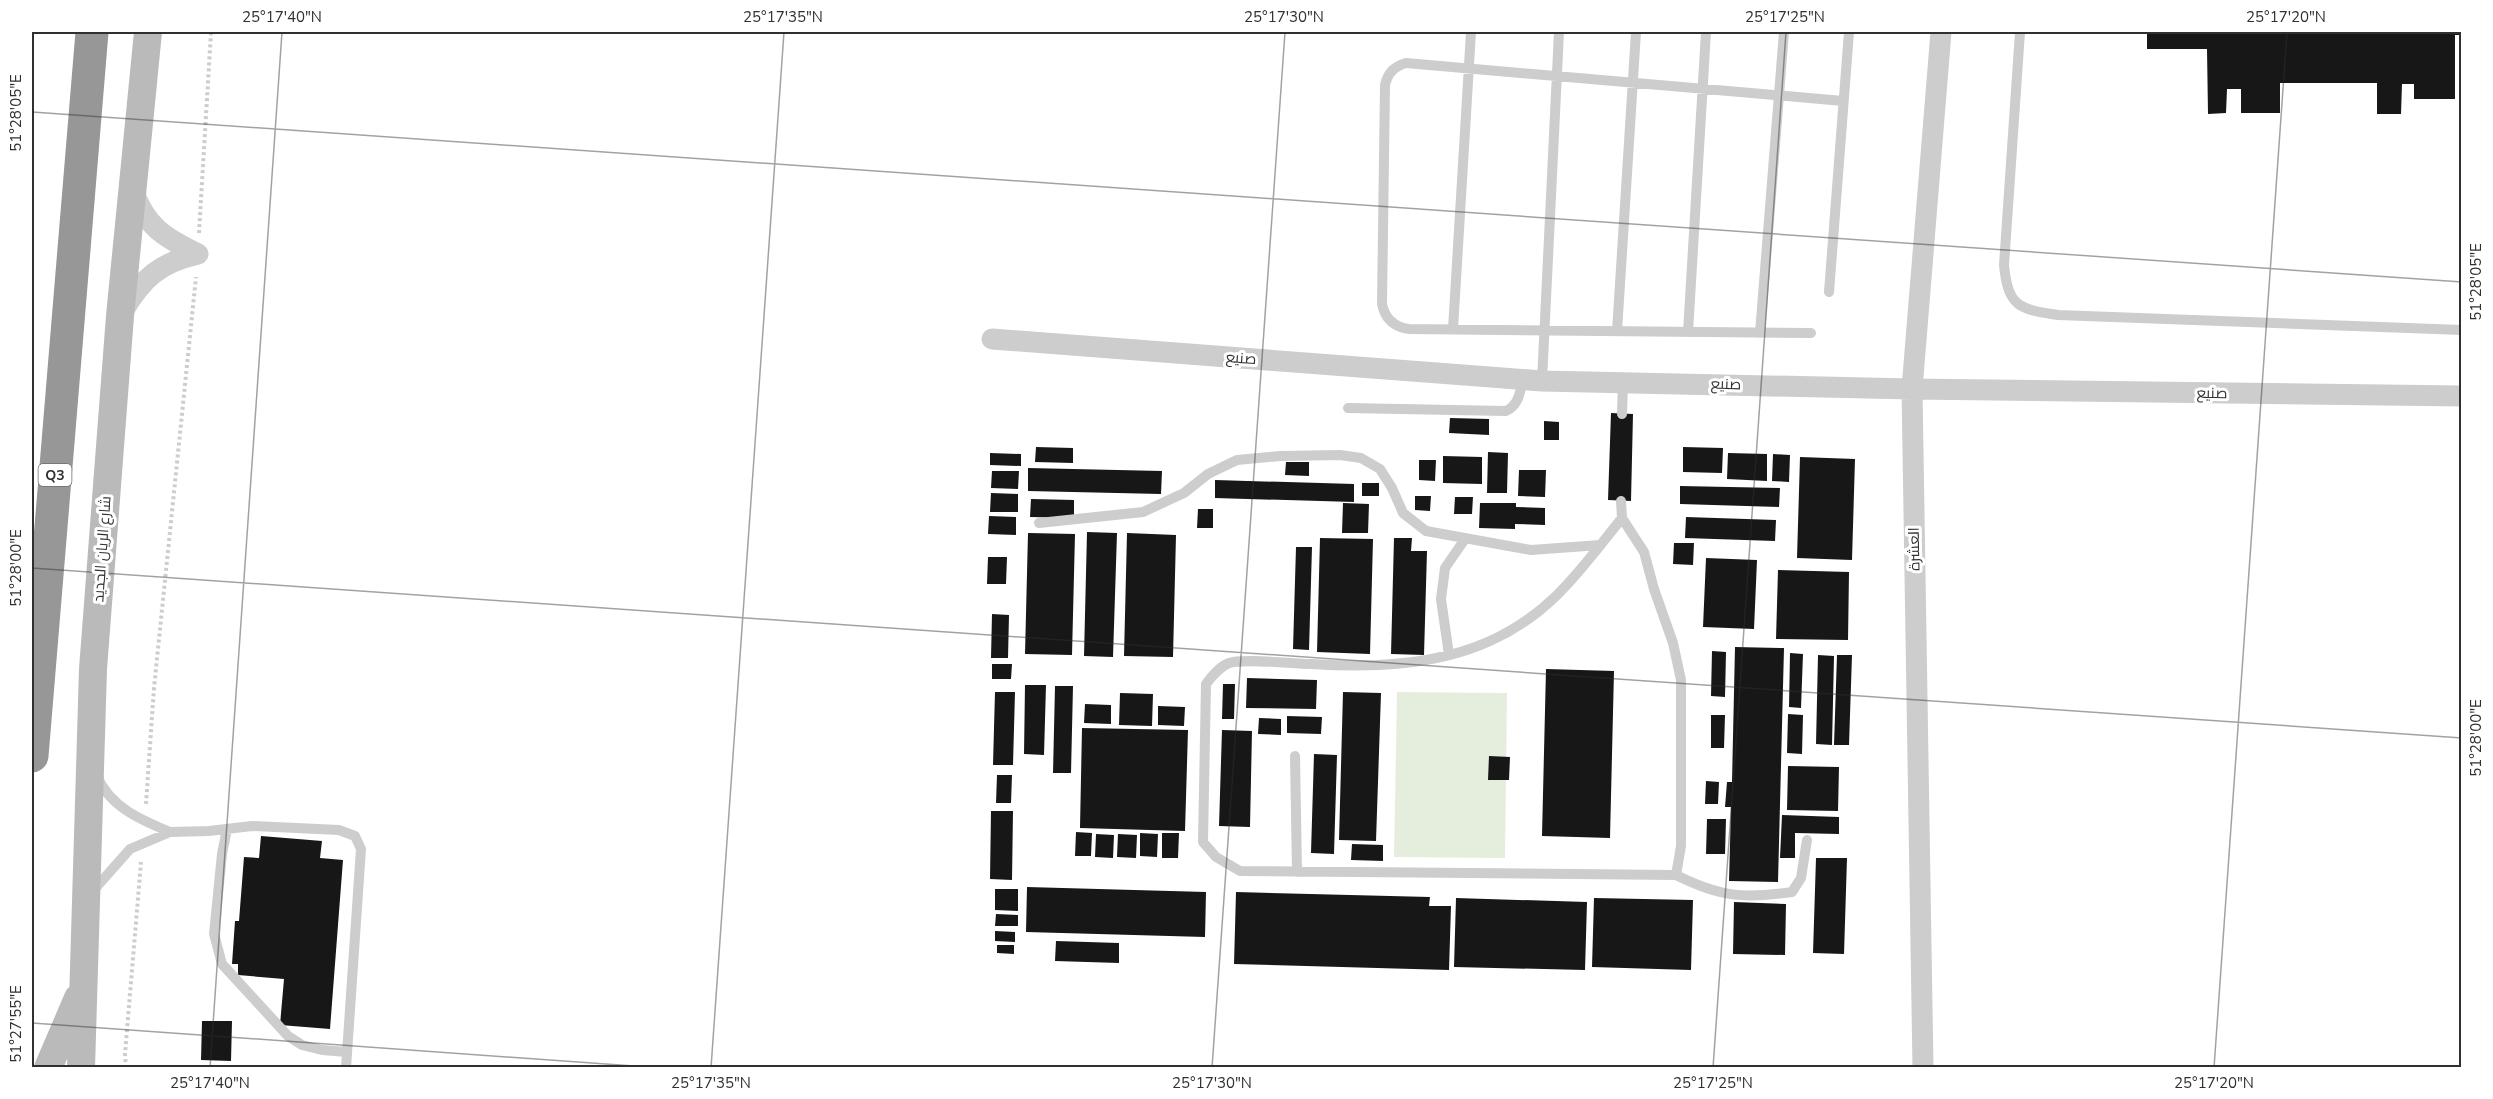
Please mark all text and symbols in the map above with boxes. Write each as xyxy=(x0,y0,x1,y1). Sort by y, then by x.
text: 25°17'40"N xyxy=(242,7,322,27)
text: 25°17'35"N xyxy=(743,7,823,27)
text: 25°17'30"N xyxy=(1244,7,1324,27)
text: 25°17'25"N xyxy=(1745,7,1825,27)
text: 25°17'20"N xyxy=(2246,7,2326,27)
text: 51°28'05"E xyxy=(6,74,26,152)
text: 51°28'05"E xyxy=(2466,243,2486,321)
street label: صنيع xyxy=(1225,347,1257,370)
street label: صنيع xyxy=(1710,373,1742,396)
street label: صنيع xyxy=(2197,383,2227,404)
road number: Q3 xyxy=(38,464,72,486)
street label: شارع الريان الجديد xyxy=(88,495,117,603)
street label: العشرة xyxy=(1904,527,1924,571)
text: 51°28'00"E xyxy=(6,529,26,607)
text: 51°28'00"E xyxy=(2466,699,2486,777)
text: 51°27'55"E xyxy=(6,985,26,1063)
text: 25°17'40"N xyxy=(170,1073,250,1093)
text: 25°17'35"N xyxy=(671,1073,751,1093)
text: 25°17'30"N xyxy=(1172,1073,1252,1093)
text: 25°17'25"N xyxy=(1673,1073,1753,1093)
text: 25°17'20"N xyxy=(2174,1073,2254,1093)

